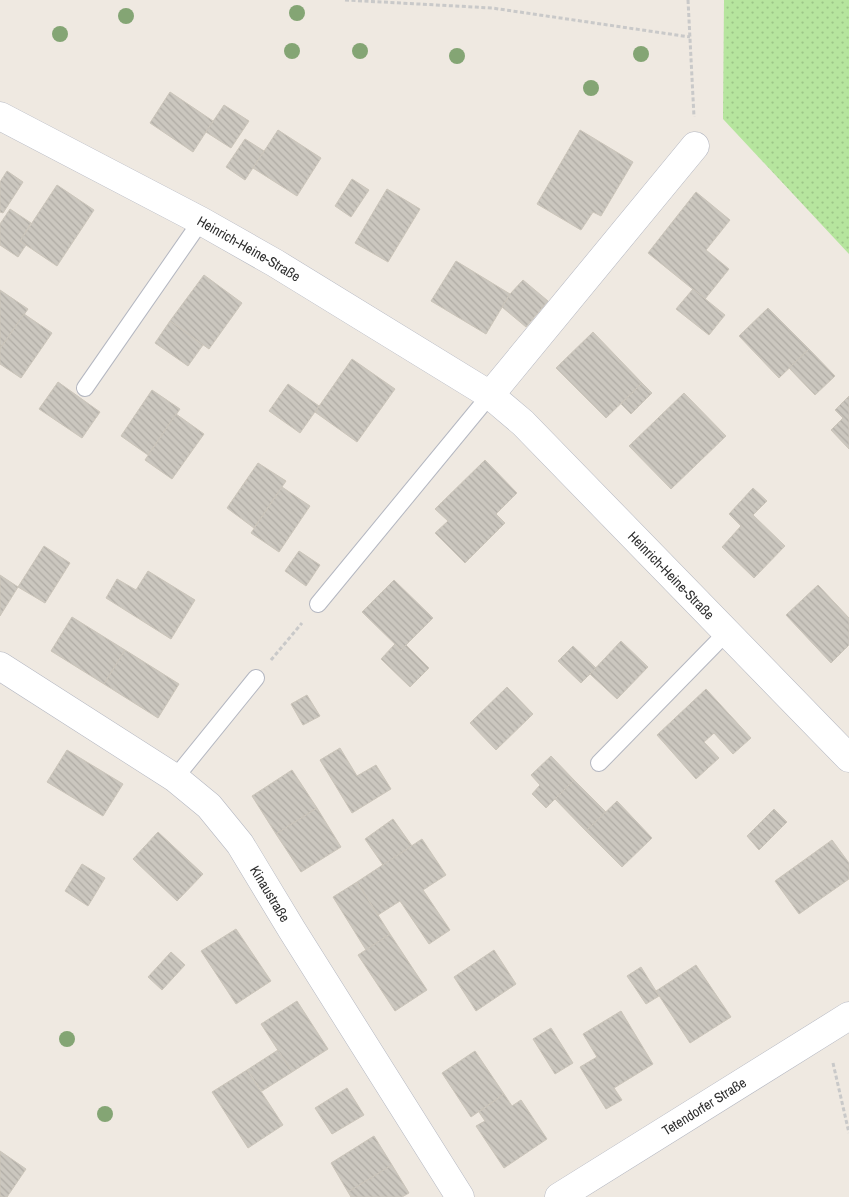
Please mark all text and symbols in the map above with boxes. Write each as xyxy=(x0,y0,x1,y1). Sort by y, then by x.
street label: Heinrich-Heine-Straße xyxy=(194,212,304,285)
street label: Heinrich-Heine-Straße xyxy=(624,527,718,623)
street label: Kinaustraße xyxy=(246,862,294,925)
street label: Tetendorfer Straße xyxy=(659,1073,749,1139)

